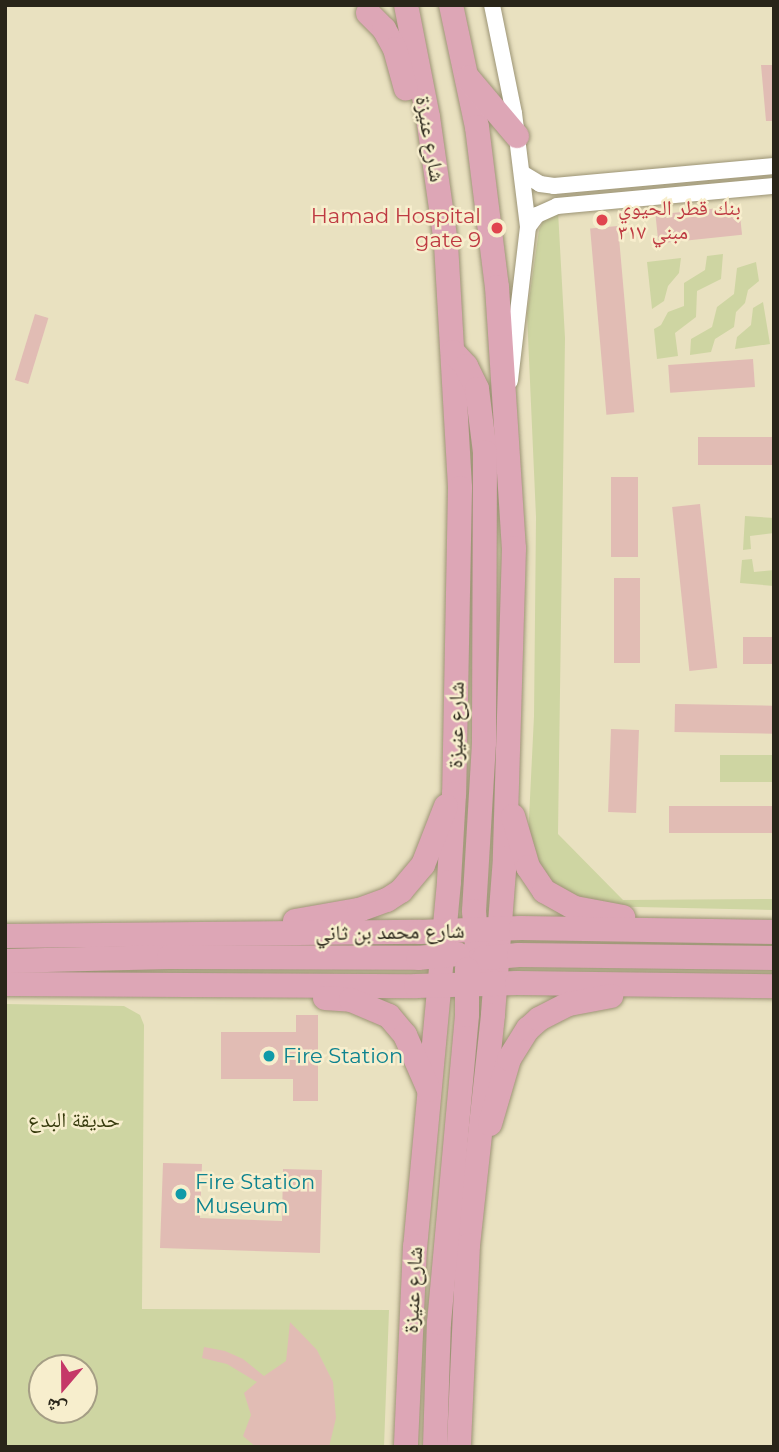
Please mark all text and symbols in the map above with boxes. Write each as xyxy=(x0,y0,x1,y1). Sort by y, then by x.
street label: شارع عنيزة xyxy=(410,94,450,184)
place label: بنك قطر الحيوي مبني ٣١٧ xyxy=(618,195,741,245)
place label: Hamad Hospital gate 9 xyxy=(311,203,481,253)
marker: بنك قطر الحيوي مبني ٣١٧ xyxy=(592,210,612,230)
marker: Hamad Hospital gate 9 xyxy=(487,218,507,238)
street label: شارع عنيزة xyxy=(443,681,469,769)
street label: شارع محمد بن ثاني xyxy=(315,918,465,946)
place label: Fire Station xyxy=(283,1043,403,1069)
marker: Fire Station xyxy=(261,1048,277,1064)
park label: حديقة البدع xyxy=(28,1107,120,1133)
place label: Fire Station Museum xyxy=(195,1169,315,1219)
marker: Fire Station Museum xyxy=(173,1186,189,1202)
street label: شارع عنيزة xyxy=(398,1246,428,1334)
north arrow xyxy=(28,1354,98,1424)
text: ش xyxy=(43,1393,70,1422)

